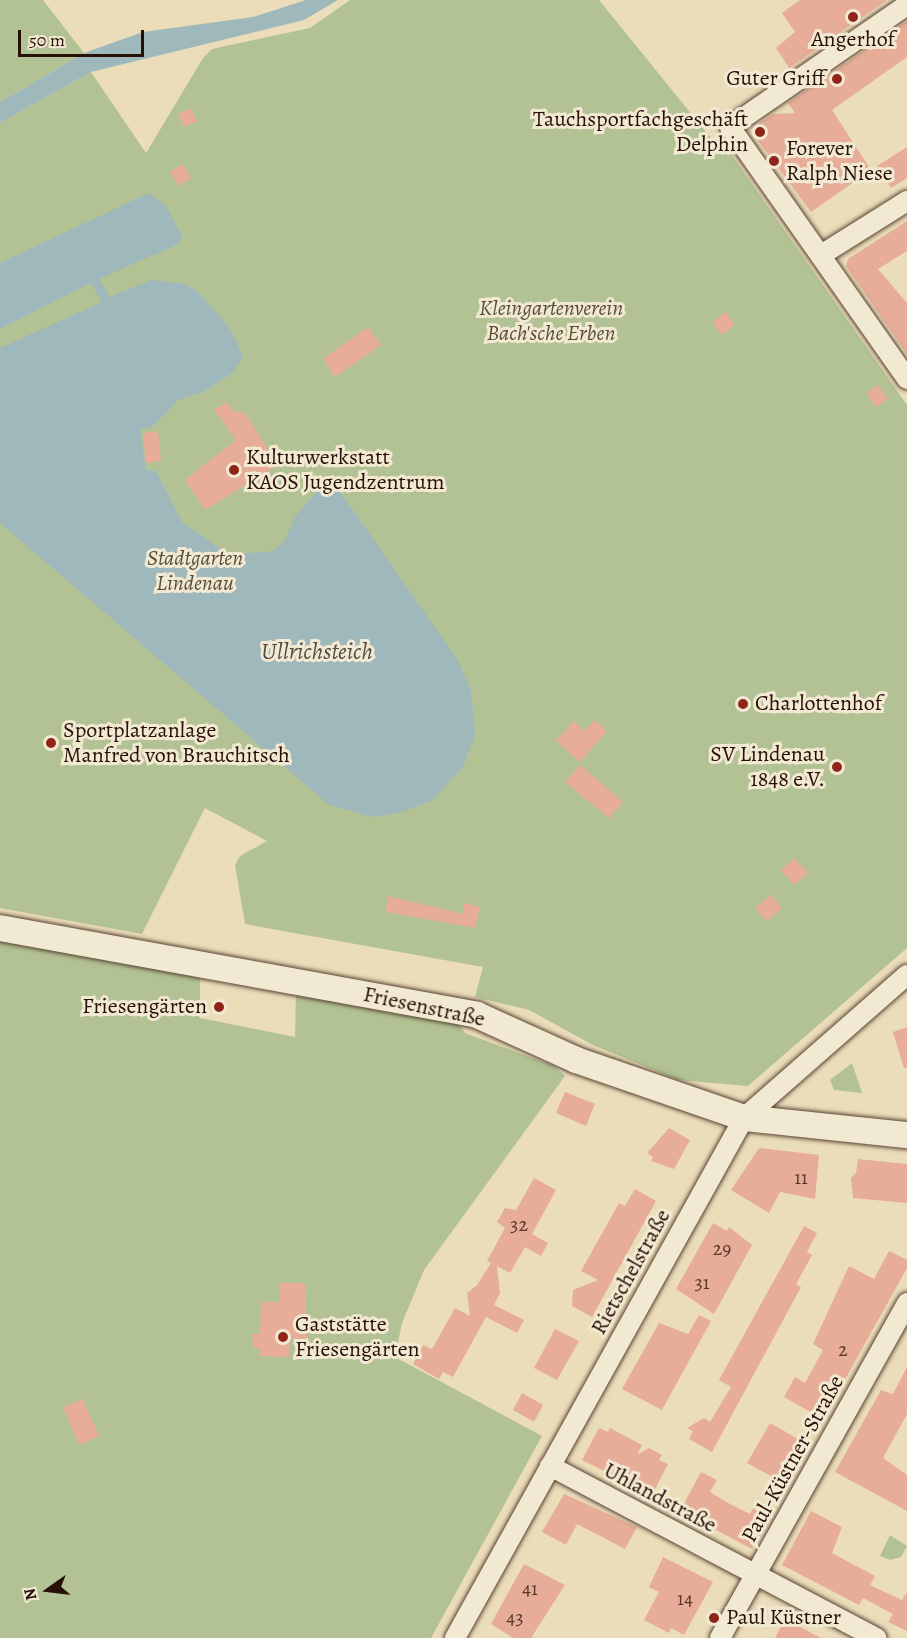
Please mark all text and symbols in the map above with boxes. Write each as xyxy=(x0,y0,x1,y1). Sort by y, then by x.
marker: Angerhof xyxy=(846,10,860,24)
scale bar xyxy=(21,18,147,56)
place label: Angerhof xyxy=(811,27,895,53)
text: 50 m xyxy=(29,28,65,52)
place label: Guter Griff xyxy=(726,66,825,92)
marker: Guter Griff xyxy=(830,72,844,86)
place label: Tauchsportfachgeschäft Delphin xyxy=(533,106,748,158)
marker: Tauchsportfachgeschäft Delphin xyxy=(753,125,767,139)
place label: Forever Ralph Niese xyxy=(786,135,893,186)
marker: Forever Ralph Niese xyxy=(767,154,781,168)
park label: Kleingartenverein Bach'sche Erben xyxy=(479,295,623,346)
place label: Kulturwerkstatt KAOS Jugendzentrum xyxy=(246,444,444,496)
marker: Kulturwerkstatt KAOS Jugendzentrum xyxy=(227,463,241,477)
park label: Stadtgarten Lindenau xyxy=(147,545,243,596)
water label: Ullrichsteich xyxy=(261,638,373,666)
place label: Charlottenhof xyxy=(755,691,882,717)
marker: Charlottenhof xyxy=(736,697,750,711)
place label: Sportplatzanlage Manfred von Brauchitsch xyxy=(63,717,290,768)
marker: Sportplatzanlage Manfred von Brauchitsch xyxy=(44,736,58,750)
place label: SV Lindenau 1848 e.V. xyxy=(710,741,825,792)
marker: SV Lindenau 1848 e.V. xyxy=(830,760,844,774)
street label: Friesenstraße xyxy=(361,981,487,1033)
place label: Friesengärten xyxy=(82,994,207,1020)
marker: Friesengärten xyxy=(212,1000,226,1014)
house number: 11 xyxy=(794,1165,808,1189)
street label: Rietschelstraße xyxy=(586,1205,676,1339)
house number: 32 xyxy=(510,1212,528,1236)
house number: 29 xyxy=(713,1236,731,1260)
house number: 31 xyxy=(694,1270,710,1294)
place label: Gaststätte Friesengärten xyxy=(295,1311,420,1362)
marker: Gaststätte Friesengärten xyxy=(276,1330,290,1344)
house number: 2 xyxy=(838,1337,848,1361)
street label: Paul-Küstner-Straße xyxy=(736,1371,850,1547)
street label: Uhlandstraße xyxy=(599,1457,721,1539)
north arrow xyxy=(18,1560,78,1620)
house number: 41 xyxy=(522,1576,538,1600)
text: N xyxy=(18,1586,43,1603)
house number: 14 xyxy=(677,1586,693,1610)
house number: 43 xyxy=(506,1605,524,1629)
place label: Paul Küstner xyxy=(726,1605,841,1631)
marker: Paul Küstner xyxy=(707,1611,721,1625)

